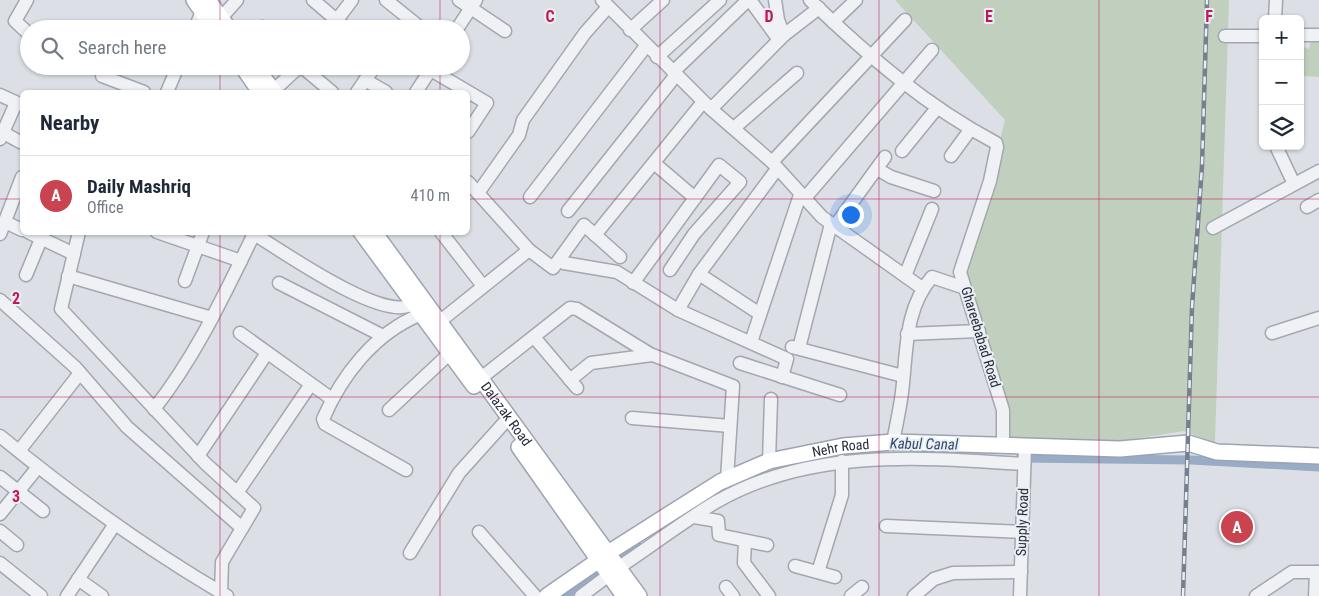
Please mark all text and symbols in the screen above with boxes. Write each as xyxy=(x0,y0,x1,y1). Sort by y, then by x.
text: C xyxy=(545,7,555,26)
text: D xyxy=(764,7,774,26)
text: E xyxy=(985,7,993,26)
text: F xyxy=(1205,7,1213,26)
map controls xyxy=(1259,15,1304,150)
button: + xyxy=(1259,15,1304,60)
search box xyxy=(20,20,470,75)
icon: search xyxy=(38,34,66,62)
text: Search here xyxy=(78,36,166,59)
button: − xyxy=(1259,60,1304,105)
button: layers xyxy=(1259,105,1304,150)
text: Nearby xyxy=(40,111,99,135)
text: Daily Mashriq xyxy=(87,175,191,198)
text: A xyxy=(51,186,61,205)
text: 410 m xyxy=(411,186,450,205)
text: Office xyxy=(87,198,123,217)
your location xyxy=(838,202,864,228)
street label: Ghareebabad Road xyxy=(958,285,1004,389)
text: 2 xyxy=(12,289,20,308)
street label: Dalazak Road xyxy=(478,379,535,449)
water label: Kabul Canal xyxy=(890,434,959,454)
street label: Nehr Road xyxy=(811,436,870,460)
text: 3 xyxy=(12,487,20,506)
street label: Supply Road xyxy=(1013,488,1031,556)
pin: A xyxy=(1221,508,1253,546)

